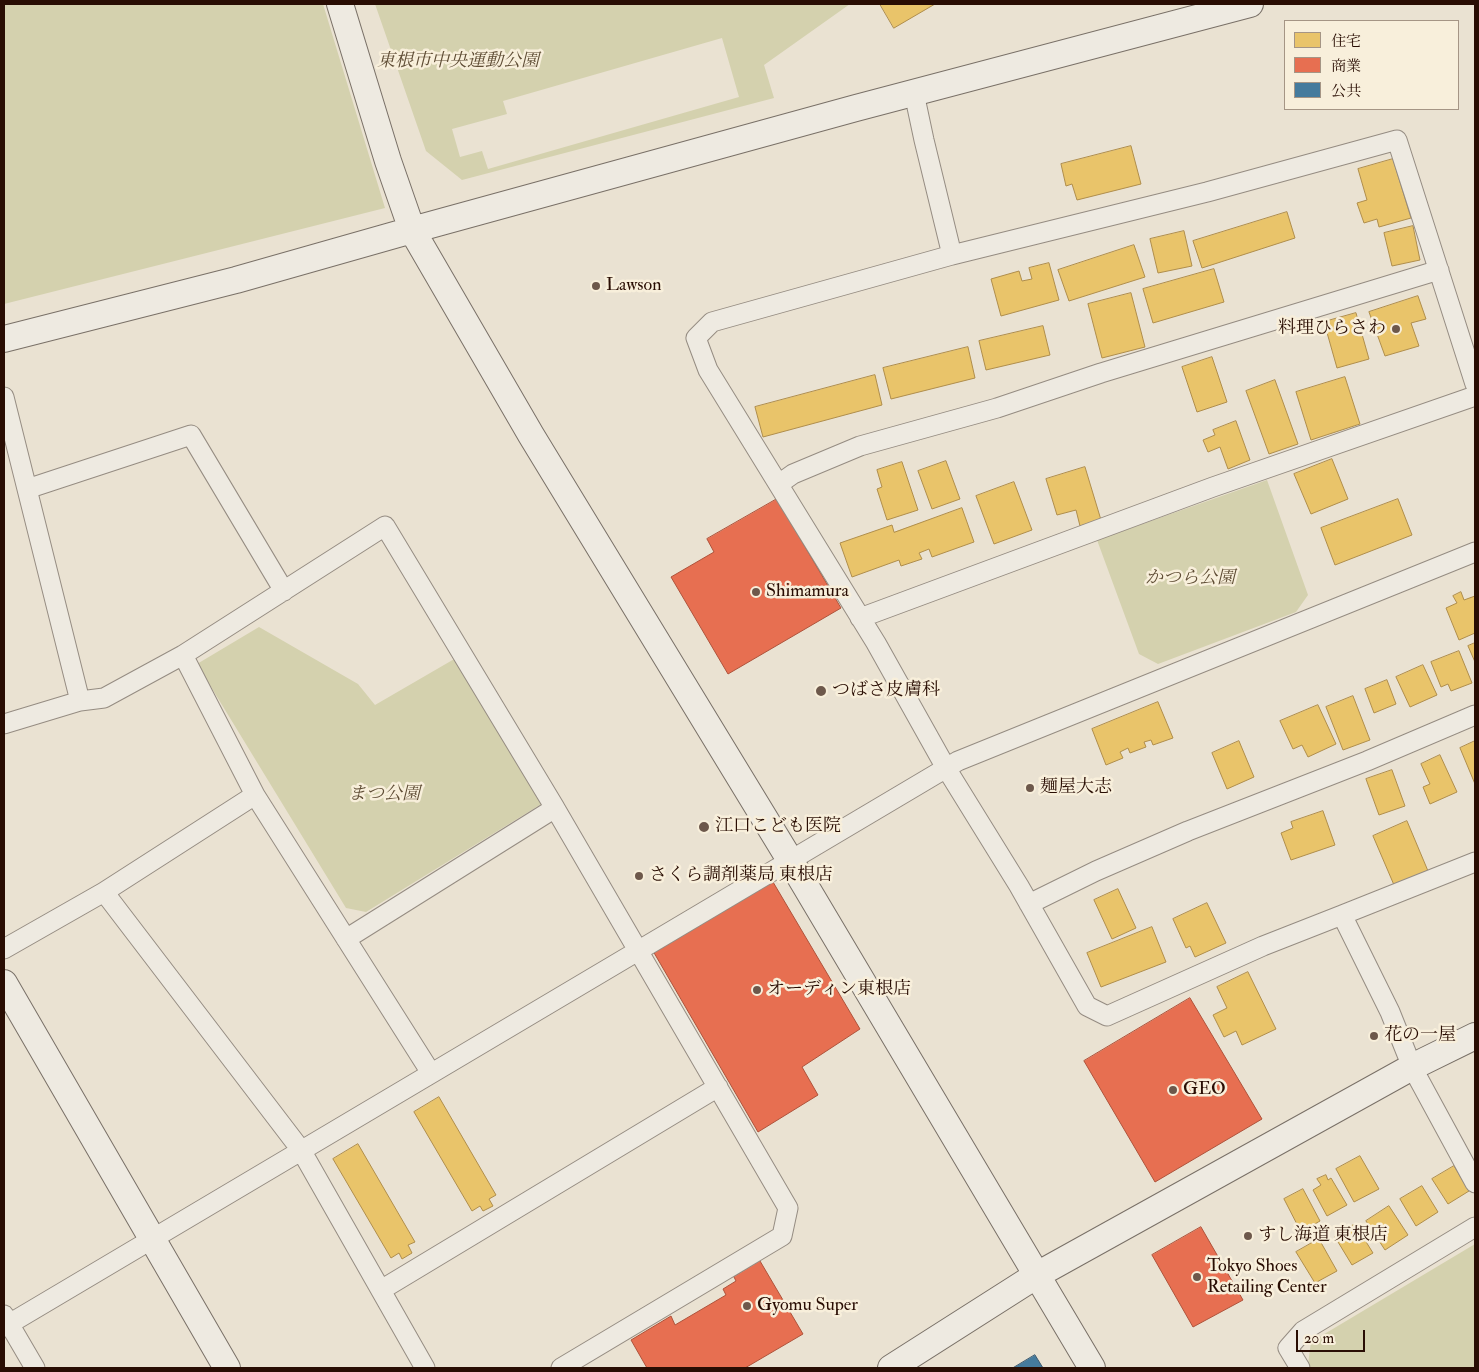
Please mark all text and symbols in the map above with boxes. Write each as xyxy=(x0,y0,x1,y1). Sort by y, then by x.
legend xyxy=(1284,20,1459,110)
text: 住宅 xyxy=(1331,32,1361,51)
park label: 東根市中央運動公園 xyxy=(377,51,539,73)
text: 商業 xyxy=(1331,57,1361,76)
text: 公共 xyxy=(1331,82,1361,101)
place label: Lawson xyxy=(606,275,661,297)
marker: Lawson xyxy=(590,280,602,292)
place label: 料理ひらさわ xyxy=(1278,318,1386,340)
marker: 料理ひらさわ xyxy=(1390,323,1402,335)
park label: かつら公園 xyxy=(1145,568,1235,590)
place label: Shimamura xyxy=(766,581,849,603)
marker: Shimamura xyxy=(750,586,762,598)
place label: つばさ皮膚科 xyxy=(832,680,940,702)
marker: つばさ皮膚科 xyxy=(814,684,828,698)
place label: 麺屋大志 xyxy=(1040,777,1112,799)
marker: 麺屋大志 xyxy=(1024,782,1036,794)
park label: まつ公園 xyxy=(348,784,420,806)
place label: 江口こども医院 xyxy=(715,816,841,838)
marker: 江口こども医院 xyxy=(697,820,711,834)
place label: さくら調剤薬局 東根店 xyxy=(649,865,833,887)
marker: さくら調剤薬局 東根店 xyxy=(633,870,645,882)
place label: オーディン東根店 xyxy=(767,979,911,1001)
marker: オーディン東根店 xyxy=(751,984,763,996)
place label: 花の一屋 xyxy=(1384,1025,1456,1047)
marker: 花の一屋 xyxy=(1368,1030,1380,1042)
place label: GEO xyxy=(1183,1079,1226,1101)
marker: GEO xyxy=(1167,1084,1179,1096)
place label: すし海道 東根店 xyxy=(1258,1225,1388,1247)
marker: すし海道 東根店 xyxy=(1242,1230,1254,1242)
place label: Tokyo Shoes Retailing Center xyxy=(1207,1256,1327,1298)
marker: Tokyo Shoes Retailing Center xyxy=(1191,1271,1203,1283)
place label: Gyomu Super xyxy=(757,1295,858,1317)
marker: Gyomu Super xyxy=(741,1300,753,1312)
scale bar xyxy=(1299,1320,1368,1352)
text: 20 m xyxy=(1304,1329,1334,1348)

